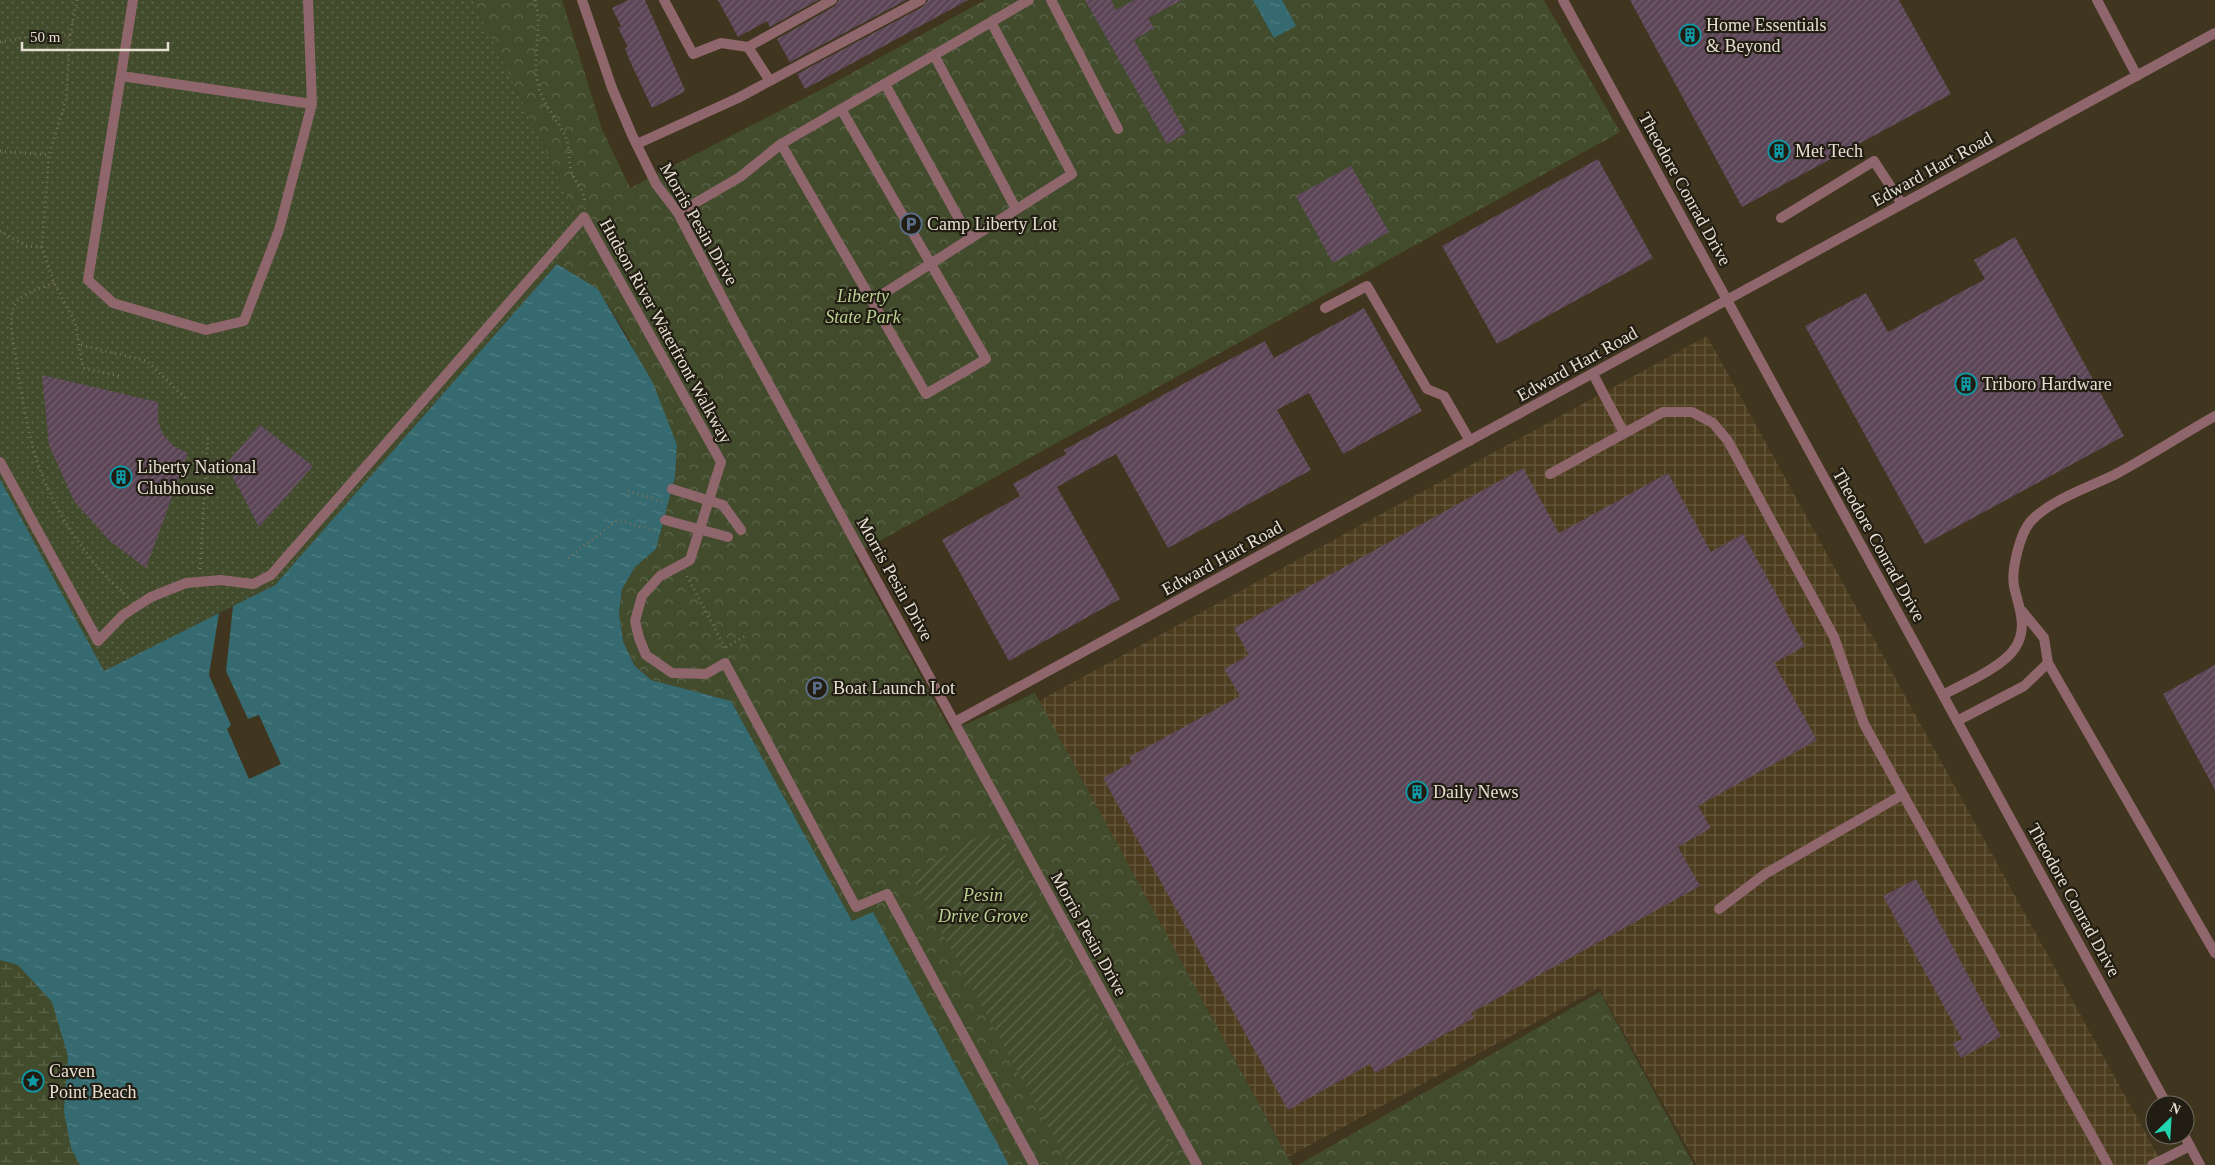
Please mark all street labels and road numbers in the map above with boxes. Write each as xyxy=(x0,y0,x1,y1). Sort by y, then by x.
street label: Theodore Conrad Drive xyxy=(1635,109,1735,269)
street label: Edward Hart Road xyxy=(1868,128,1996,210)
street label: Morris Pesin Drive xyxy=(656,159,742,289)
street label: Hudson River Waterfront Walkway xyxy=(596,215,736,447)
street label: Edward Hart Road xyxy=(1513,323,1641,405)
street label: Theodore Conrad Drive xyxy=(1829,465,1929,625)
street label: Morris Pesin Drive xyxy=(853,514,937,644)
street label: Edward Hart Road xyxy=(1158,517,1286,599)
street label: Theodore Conrad Drive xyxy=(2024,820,2124,980)
street label: Morris Pesin Drive xyxy=(1047,869,1131,999)

